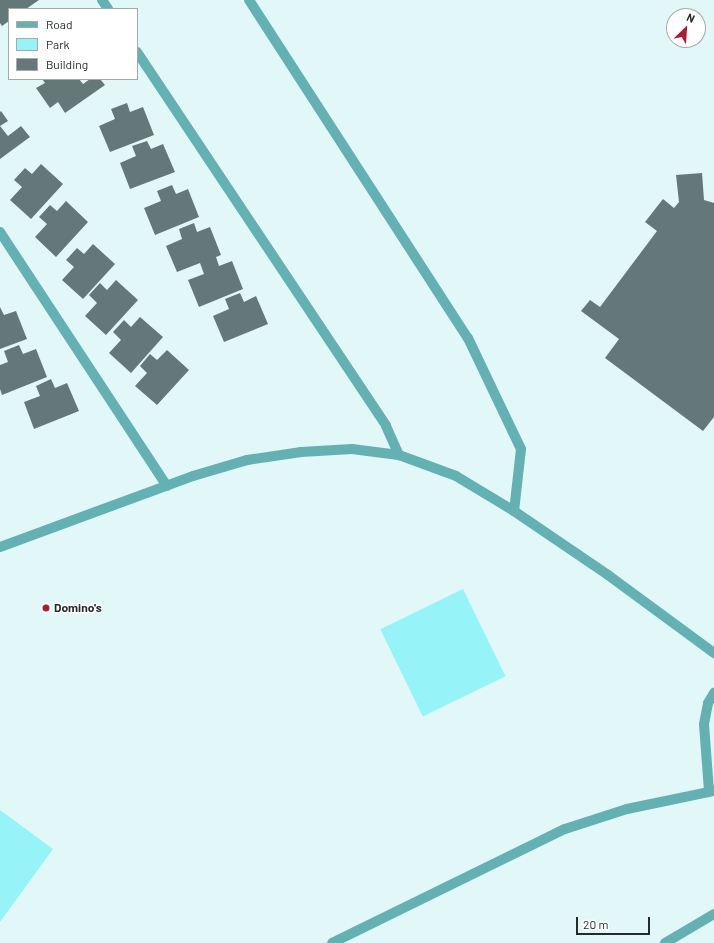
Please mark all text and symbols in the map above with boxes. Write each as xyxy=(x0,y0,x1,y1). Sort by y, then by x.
legend xyxy=(8,8,138,80)
north arrow xyxy=(666,8,706,48)
text: N xyxy=(685,10,697,25)
text: Road xyxy=(46,17,73,31)
text: Park xyxy=(46,37,70,51)
text: Building xyxy=(46,57,88,71)
place label: Domino's xyxy=(54,601,102,615)
marker: Domino's xyxy=(41,603,51,613)
scale bar xyxy=(578,909,652,935)
text: 20 m xyxy=(583,917,609,931)

